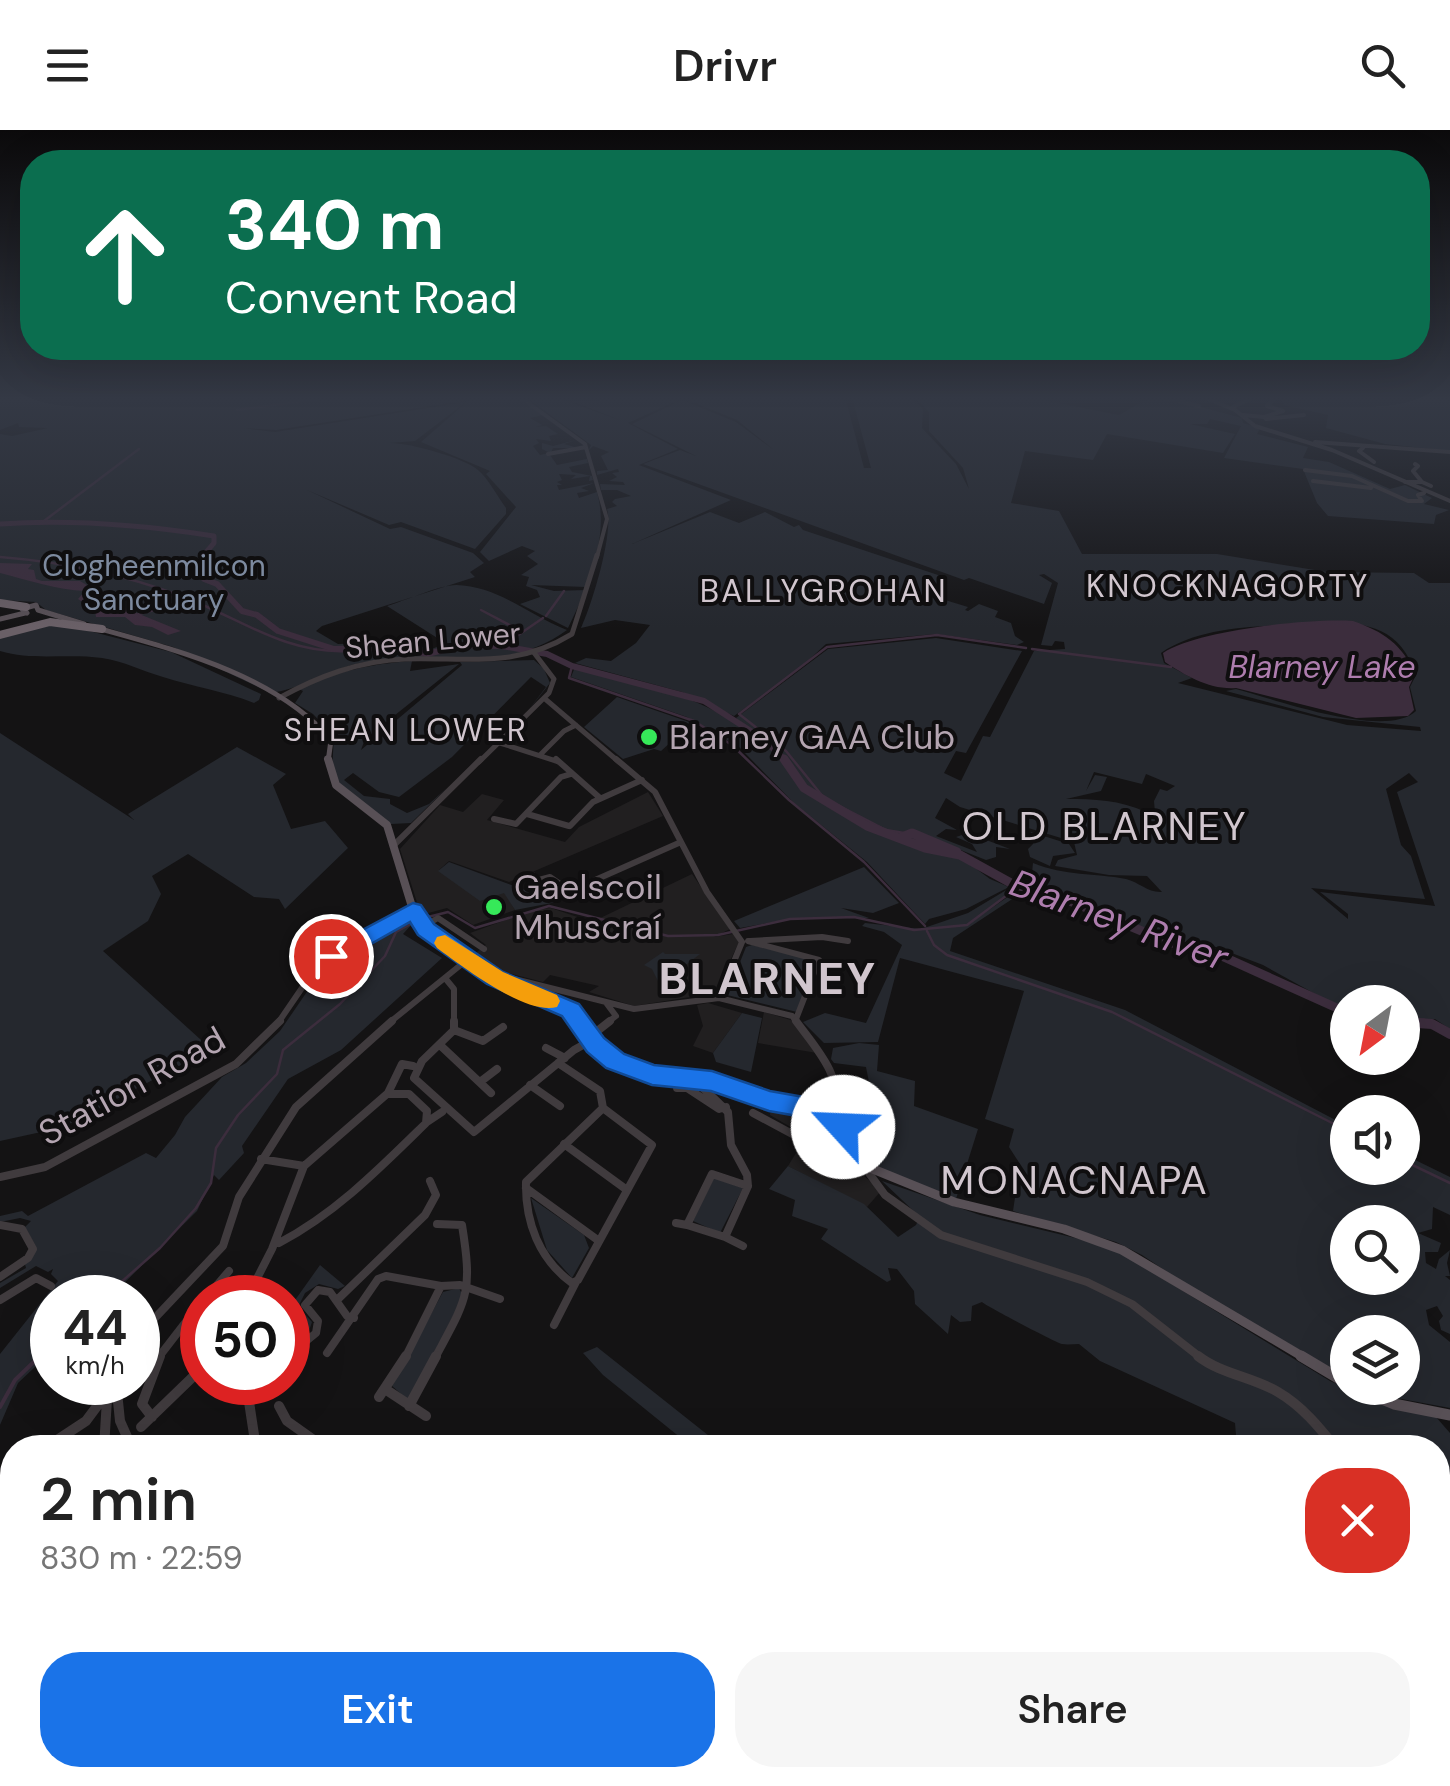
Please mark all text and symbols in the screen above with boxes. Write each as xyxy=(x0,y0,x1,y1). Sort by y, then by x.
text: Drivr xyxy=(673,36,777,95)
icon: menu xyxy=(40,38,95,93)
icon: search xyxy=(1355,38,1410,93)
text: 340 m xyxy=(225,180,444,271)
icon: ahead xyxy=(60,190,190,320)
text: Convent Road xyxy=(225,268,518,327)
park label: Clogheenmilcon Sanctuary xyxy=(42,546,266,619)
district label: KNOCKNAGORTY xyxy=(1086,565,1370,607)
district label: BALLYGROHAN xyxy=(700,570,948,612)
street label: Shean Lower xyxy=(344,613,522,667)
water label: Blarney Lake xyxy=(1228,646,1416,688)
district label: SHEAN LOWER xyxy=(284,709,528,751)
place label: Blarney GAA Club xyxy=(669,714,955,760)
marker: Blarney GAA Club xyxy=(638,726,660,748)
district label: OLD BLARNEY xyxy=(962,800,1248,852)
water label: Blarney River xyxy=(1003,857,1236,983)
place label: Gaelscoil Mhuscraí xyxy=(514,864,662,950)
marker: Gaelscoil Mhuscraí xyxy=(483,896,505,918)
pin xyxy=(289,914,374,999)
icon: arrive xyxy=(304,929,359,984)
district label: BLARNEY xyxy=(658,949,878,1008)
north arrow xyxy=(1330,985,1420,1075)
map controls xyxy=(1330,985,1420,1405)
street label: Station Road xyxy=(31,1016,233,1156)
position arrow xyxy=(791,1075,895,1179)
button: sound xyxy=(1330,1095,1420,1185)
district label: MONACNAPA xyxy=(941,1154,1209,1206)
button: search xyxy=(1330,1205,1420,1295)
speed limit sign: 50 xyxy=(180,1275,310,1405)
text: 44 xyxy=(63,1295,128,1361)
button: layers xyxy=(1330,1315,1420,1405)
text: km/h xyxy=(65,1349,125,1382)
text: 2 min xyxy=(40,1460,197,1539)
button: close xyxy=(1305,1468,1410,1573)
text: 830 m · 22:59 xyxy=(40,1537,243,1579)
button: Exit xyxy=(40,1652,715,1767)
button: Share xyxy=(735,1652,1410,1767)

